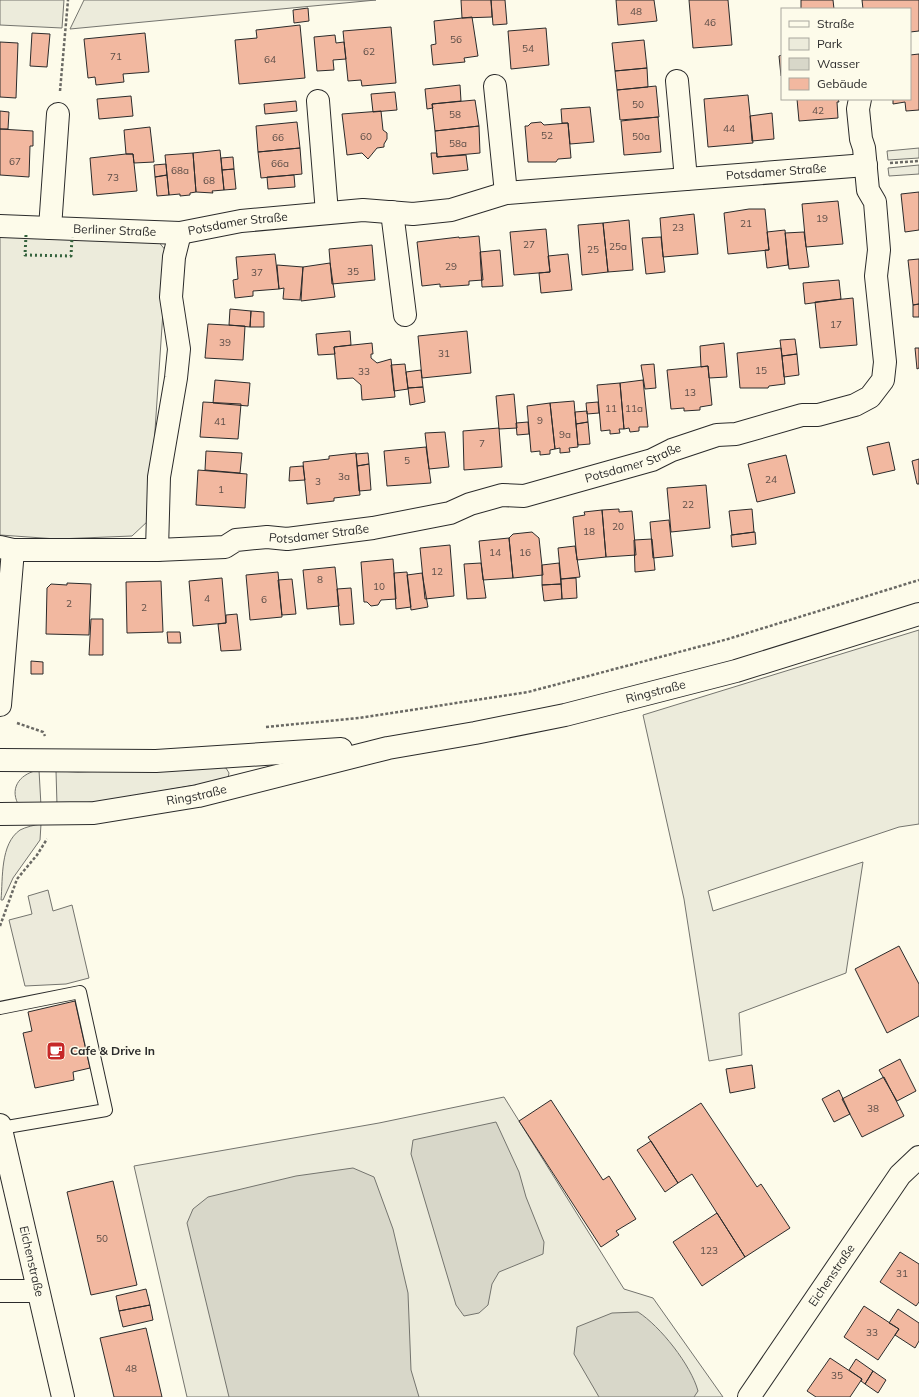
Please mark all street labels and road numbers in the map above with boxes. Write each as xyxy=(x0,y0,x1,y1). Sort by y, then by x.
street label: Potsdamer Straße xyxy=(725,160,827,183)
street label: Potsdamer Straße xyxy=(187,209,288,238)
street label: Berliner Straße xyxy=(73,221,157,239)
street label: Potsdamer Straße xyxy=(583,440,683,486)
street label: Potsdamer Straße xyxy=(268,521,370,546)
street label: Ringstraße xyxy=(624,676,687,706)
street label: Ringstraße xyxy=(165,781,228,808)
street label: Eichenstraße xyxy=(17,1224,48,1298)
street label: Eichenstraße xyxy=(805,1241,858,1309)

